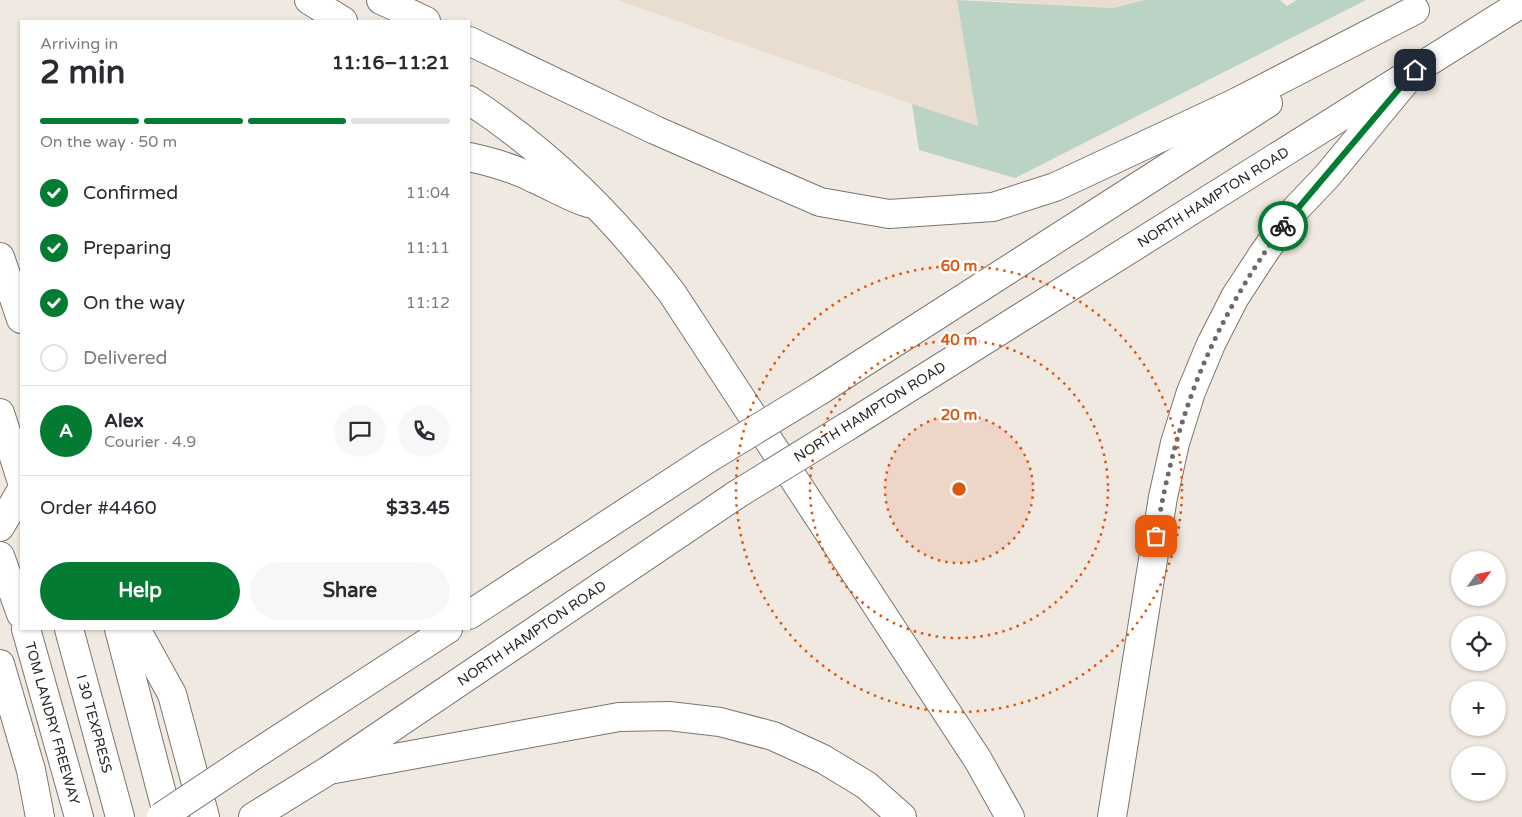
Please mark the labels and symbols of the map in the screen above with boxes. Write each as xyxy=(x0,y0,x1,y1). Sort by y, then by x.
pin xyxy=(1394,49,1436,91)
street label: NORTH HAMPTON ROAD xyxy=(1134,143,1292,251)
courier xyxy=(1258,201,1308,251)
text: 60 m xyxy=(941,257,977,275)
text: 40 m xyxy=(941,331,977,349)
street label: NORTH HAMPTON ROAD xyxy=(791,358,949,466)
text: 20 m xyxy=(941,406,977,424)
centre of rings xyxy=(950,480,968,498)
pin xyxy=(1135,515,1177,557)
north arrow xyxy=(1451,551,1506,606)
street label: NORTH HAMPTON ROAD xyxy=(454,577,609,689)
street label: TOM LANDRY FREEWAY xyxy=(22,640,84,807)
street label: I 30 TEXPRESS xyxy=(73,672,116,775)

